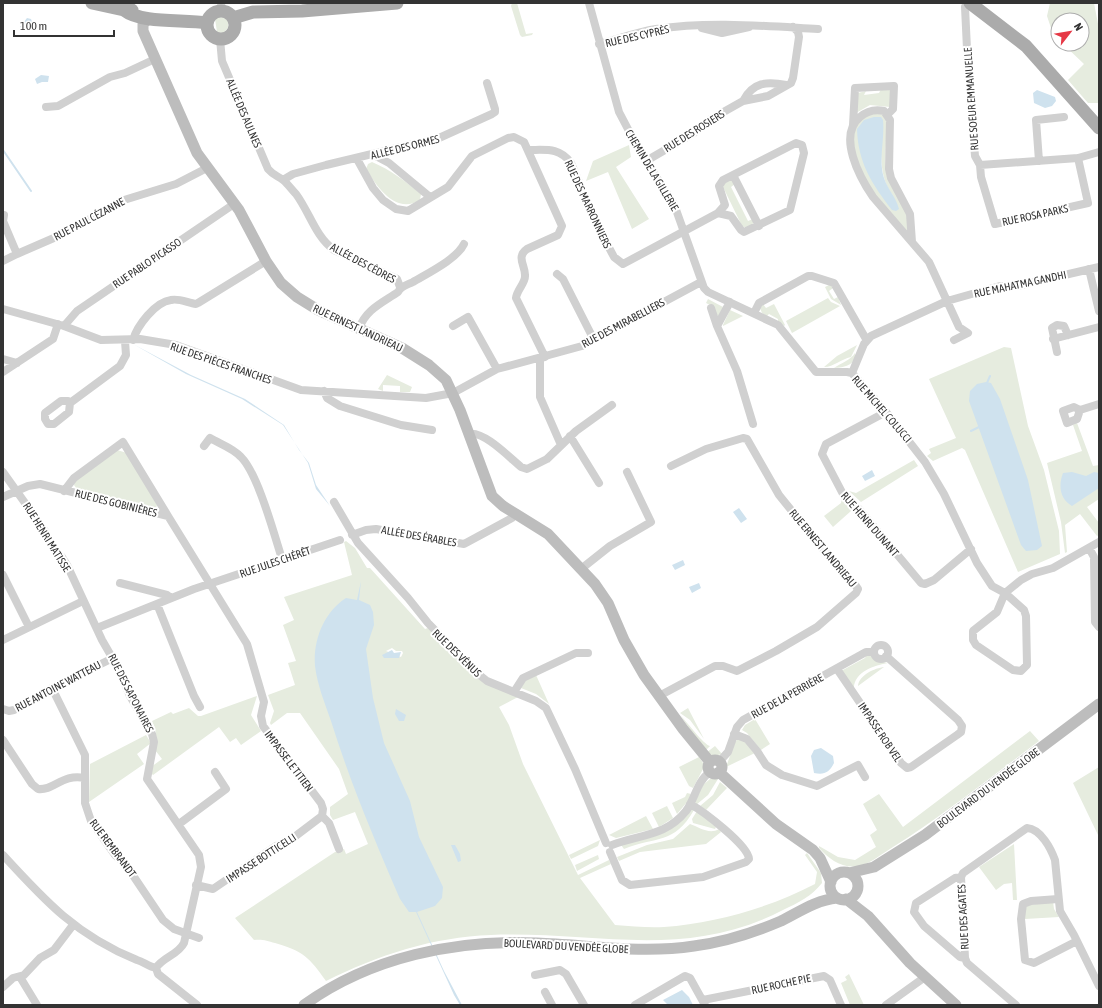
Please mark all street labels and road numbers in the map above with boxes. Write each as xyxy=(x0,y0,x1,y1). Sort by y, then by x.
street label: RUE DES CYPRÈS xyxy=(604,23,670,49)
street label: RUE SOEUR EMMANUELLE xyxy=(961,47,981,151)
street label: ALLÉE DES AULNES xyxy=(224,77,264,150)
street label: RUE DES ROSIERS xyxy=(661,107,727,154)
street label: CHEMIN DE LA GILLERIE xyxy=(623,127,681,213)
street label: ALLÉE DES ORMES xyxy=(369,133,441,161)
street label: RUE DES MARRONNIERS xyxy=(562,158,614,250)
street label: RUE PAUL CÉZANNE xyxy=(52,195,127,243)
street label: RUE ROSA PARKS xyxy=(1001,202,1070,228)
street label: RUE PABLO PICASSO xyxy=(111,236,183,290)
street label: ALLÉE DES CÈDRES xyxy=(328,241,398,285)
street label: RUE MAHATMA GANDHI xyxy=(973,268,1067,300)
street label: RUE DES MIRABELLIERS xyxy=(579,296,667,350)
street label: RUE ERNEST LANDRIEAU xyxy=(311,302,405,354)
street label: RUE DES PIÈCES FRANCHES xyxy=(169,340,274,386)
street label: RUE MICHEL COLUCCI xyxy=(850,373,914,445)
street label: RUE DES GOBINIÈRES xyxy=(74,487,159,519)
street label: RUE HENRI DUNANT xyxy=(839,489,901,559)
street label: RUE HENRI MATISSE xyxy=(21,500,73,574)
street label: RUE ERNEST LANDRIEAU xyxy=(787,507,859,589)
street label: ALLÉE DES ÉRABLES xyxy=(380,523,458,549)
street label: RUE JULES CHÉRÊT xyxy=(238,544,312,580)
street label: RUE DES VÉNUS xyxy=(430,627,484,679)
street label: RUE DES SAPONAIRES xyxy=(106,652,156,735)
street label: RUE ANTOINE WATTEAU xyxy=(13,658,103,714)
street label: RUE DE LA PERRIÈRE xyxy=(749,671,825,721)
street label: IMPASSE ROB VEL xyxy=(856,700,905,764)
street label: IMPASSE LE TITIEN xyxy=(262,728,316,794)
street label: BOULEVARD DU VENDÉE GLOBE xyxy=(935,745,1042,830)
street label: RUE REMBRANDT xyxy=(87,817,139,879)
street label: IMPASSE BOTTICELLI xyxy=(224,831,298,885)
street label: RUE DES AGATES xyxy=(955,884,971,950)
street label: BOULEVARD DU VENDÉE GLOBE xyxy=(503,937,629,955)
street label: RUE ROCHE PIE xyxy=(750,972,812,996)

